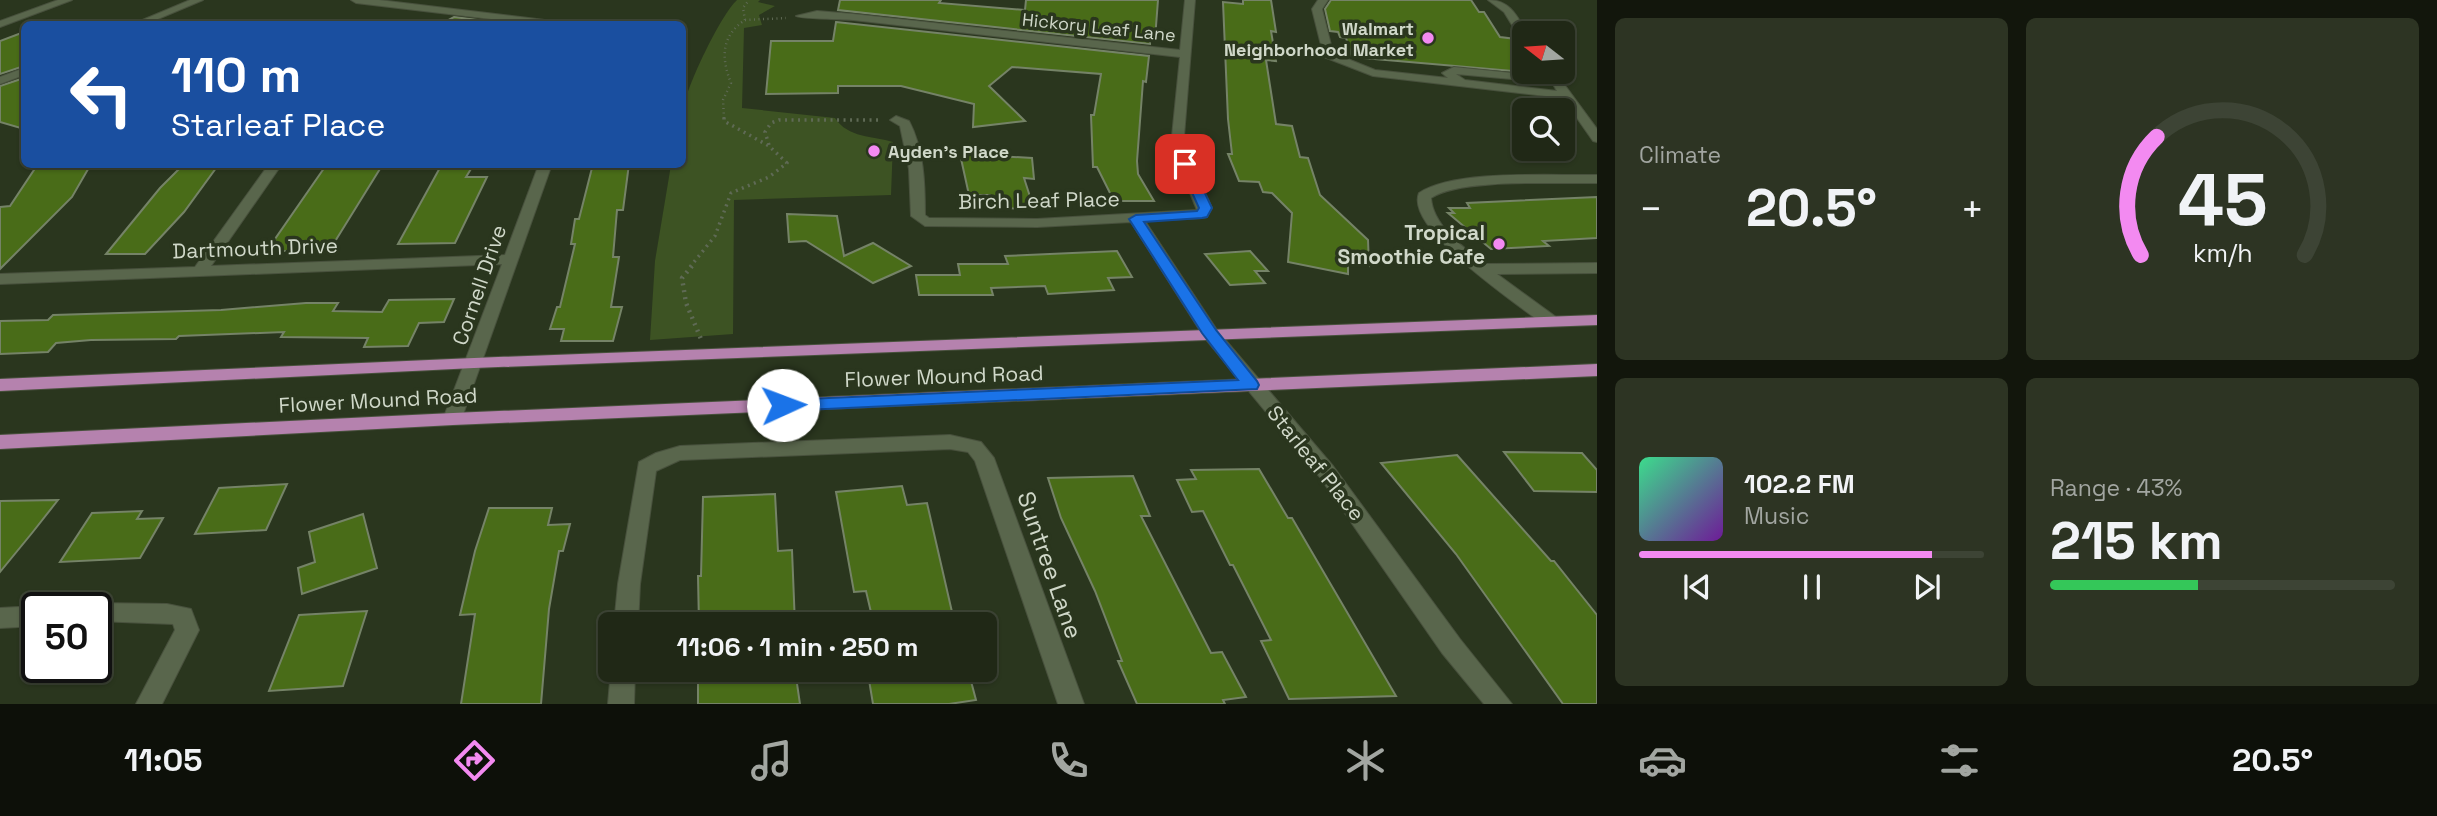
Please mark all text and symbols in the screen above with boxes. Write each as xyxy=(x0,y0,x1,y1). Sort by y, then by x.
street label: Hickory Leaf Lane xyxy=(1021,7,1177,47)
place label: Walmart Neighborhood Market xyxy=(1224,17,1414,61)
north arrow xyxy=(1512,21,1575,84)
map controls xyxy=(1512,21,1575,161)
marker: Walmart Neighborhood Market xyxy=(1420,30,1436,46)
text: 110 m xyxy=(171,44,301,106)
icon: left xyxy=(56,49,147,140)
button: search xyxy=(1512,98,1575,161)
text: Starleaf Place xyxy=(171,105,385,145)
pin xyxy=(1155,134,1215,194)
place label: Ayden's Place xyxy=(888,140,1009,163)
text: Climate xyxy=(1639,140,1721,170)
marker: Ayden's Place xyxy=(866,143,882,159)
icon: arrive xyxy=(1166,145,1204,183)
text: 45 xyxy=(2178,153,2267,246)
text: 20.5° xyxy=(1746,175,1877,241)
street label: Birch Leaf Place xyxy=(958,185,1120,215)
text: − xyxy=(1639,185,1663,233)
text: + xyxy=(1960,185,1984,233)
place label: Tropical Smoothie Cafe xyxy=(1338,219,1485,270)
street label: Cornell Drive xyxy=(446,221,512,349)
street label: Dartmouth Drive xyxy=(172,232,338,264)
marker: Tropical Smoothie Cafe xyxy=(1491,236,1507,252)
text: km/h xyxy=(2193,237,2252,269)
street label: Flower Mound Road xyxy=(844,359,1044,393)
position arrow xyxy=(746,368,820,442)
street label: Flower Mound Road xyxy=(278,381,478,419)
street label: Starleaf Place xyxy=(1261,400,1371,526)
text: 102.2 FM xyxy=(1744,467,1855,501)
text: Range · 43% xyxy=(2050,473,2182,503)
street label: Suntree Lane xyxy=(1010,487,1090,643)
text: Music xyxy=(1744,501,1809,531)
text: 215 km xyxy=(2050,508,2223,574)
icon: previous xyxy=(1678,568,1716,606)
icon: pause xyxy=(1793,568,1831,606)
icon: next xyxy=(1908,568,1946,606)
speed limit sign: 50 xyxy=(21,592,112,683)
text: 11:06 · 1 min · 250 m xyxy=(676,630,919,664)
icon: directions xyxy=(450,736,499,785)
icon: music xyxy=(747,736,796,785)
icon: phone xyxy=(1044,736,1093,785)
icon: climate xyxy=(1341,736,1390,785)
icon: car xyxy=(1638,736,1687,785)
icon: filters xyxy=(1935,736,1984,785)
text: 11:05 xyxy=(124,740,202,780)
text: 20.5° xyxy=(2232,740,2313,780)

